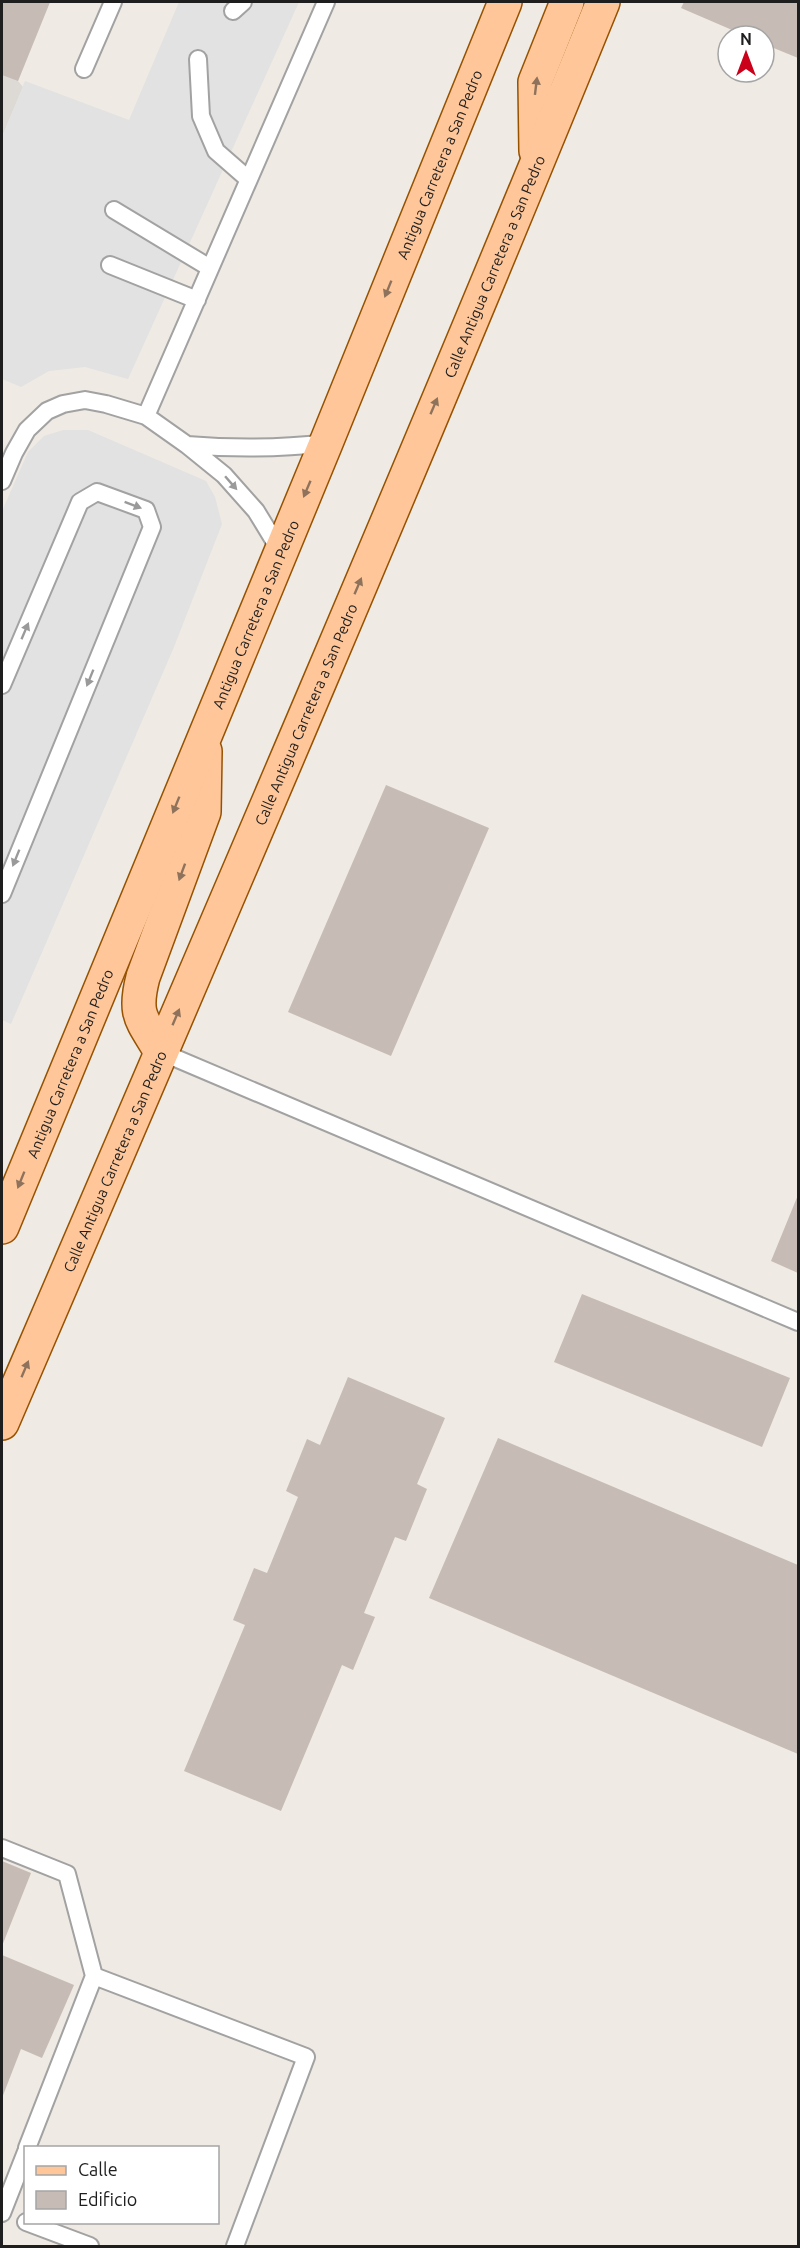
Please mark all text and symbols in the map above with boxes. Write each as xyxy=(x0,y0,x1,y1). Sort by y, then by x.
north arrow xyxy=(716,24,776,84)
text: N xyxy=(740,30,752,48)
street label: Antigua Carretera a San Pedro xyxy=(393,67,485,262)
one-way arrow xyxy=(531,76,541,95)
street label: Calle Antigua Carretera a San Pedro xyxy=(440,153,548,380)
one-way arrow xyxy=(383,281,393,299)
one-way arrow xyxy=(430,397,440,415)
one-way arrow xyxy=(224,475,237,490)
one-way arrow xyxy=(302,481,312,499)
one-way arrow xyxy=(124,501,142,510)
street label: Antigua Carretera a San Pedro xyxy=(209,517,302,711)
one-way arrow xyxy=(354,577,363,594)
street label: Calle Antigua Carretera a San Pedro xyxy=(251,601,360,828)
one-way arrow xyxy=(20,623,29,640)
one-way arrow xyxy=(85,669,95,687)
one-way arrow xyxy=(171,797,181,815)
one-way arrow xyxy=(11,849,20,867)
one-way arrow xyxy=(177,863,186,881)
street label: Antigua Carretera a San Pedro xyxy=(23,966,116,1160)
one-way arrow xyxy=(171,1007,181,1025)
street label: Calle Antigua Carretera a San Pedro xyxy=(59,1048,170,1275)
one-way arrow xyxy=(16,1171,26,1189)
one-way arrow xyxy=(20,1361,29,1378)
legend xyxy=(24,2146,219,2224)
text: Calle xyxy=(78,2159,118,2179)
text: Edificio xyxy=(78,2189,137,2209)

